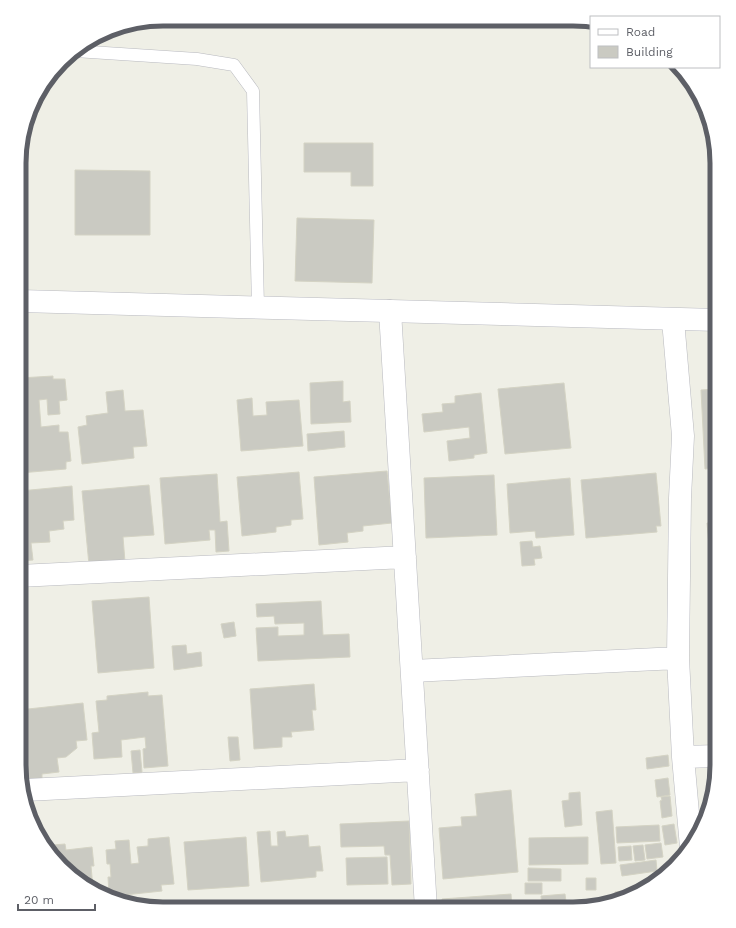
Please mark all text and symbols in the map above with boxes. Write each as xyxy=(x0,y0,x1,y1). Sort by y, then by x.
legend xyxy=(590,16,720,68)
text: Road xyxy=(626,25,655,39)
text: Building xyxy=(626,45,673,59)
scale bar xyxy=(18,886,95,912)
text: 20 m xyxy=(24,893,54,907)

